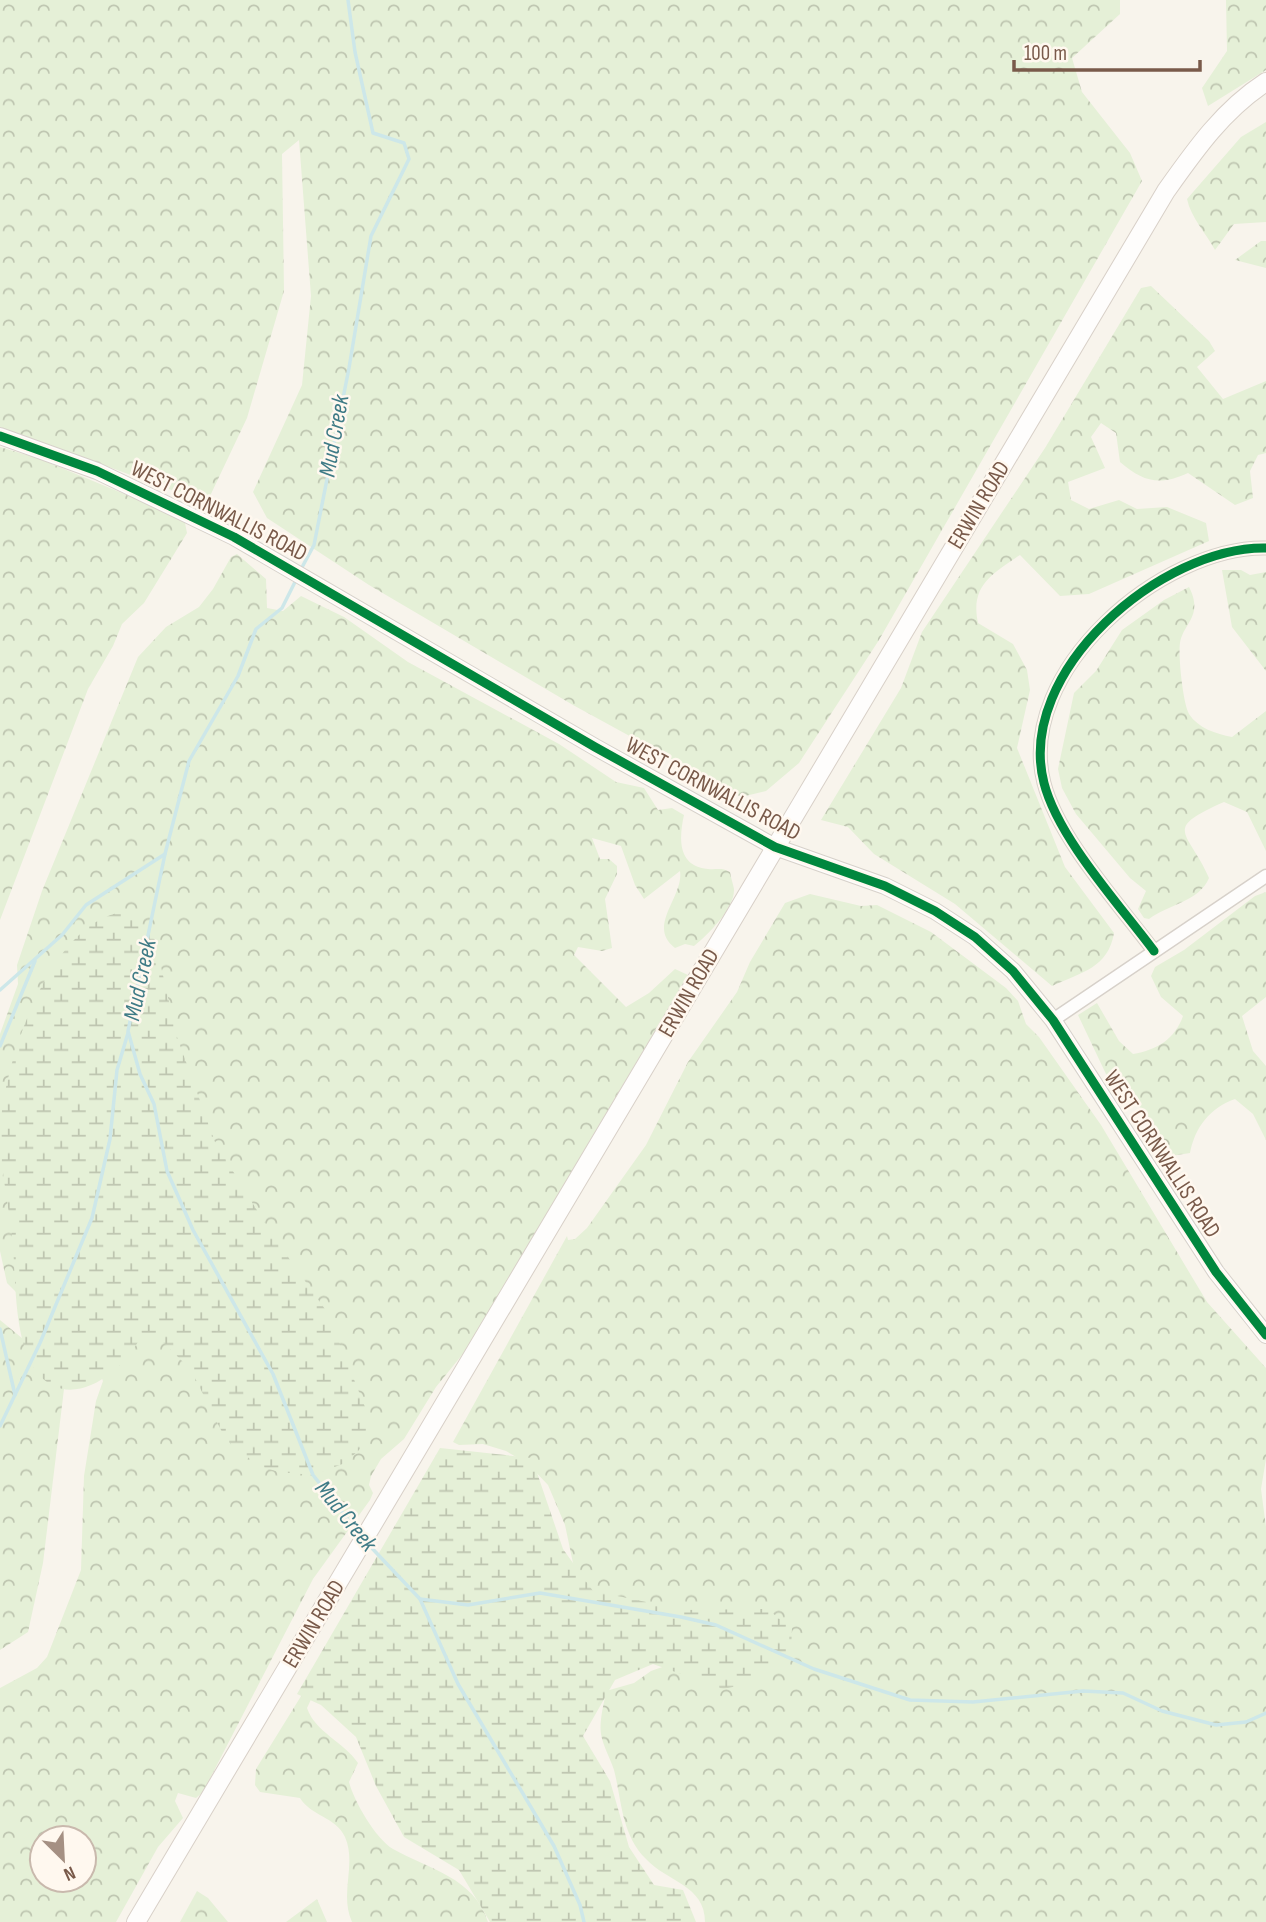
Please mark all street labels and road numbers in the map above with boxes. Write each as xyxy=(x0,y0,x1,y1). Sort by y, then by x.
street label: WEST CORNWALLIS ROAD xyxy=(126,454,312,568)
street label: ERWIN ROAD xyxy=(942,456,1016,554)
street label: WEST CORNWALLIS ROAD xyxy=(621,731,805,847)
street label: ERWIN ROAD xyxy=(652,944,726,1042)
street label: WEST CORNWALLIS ROAD xyxy=(1097,1065,1227,1243)
street label: ERWIN ROAD xyxy=(277,1575,351,1673)

